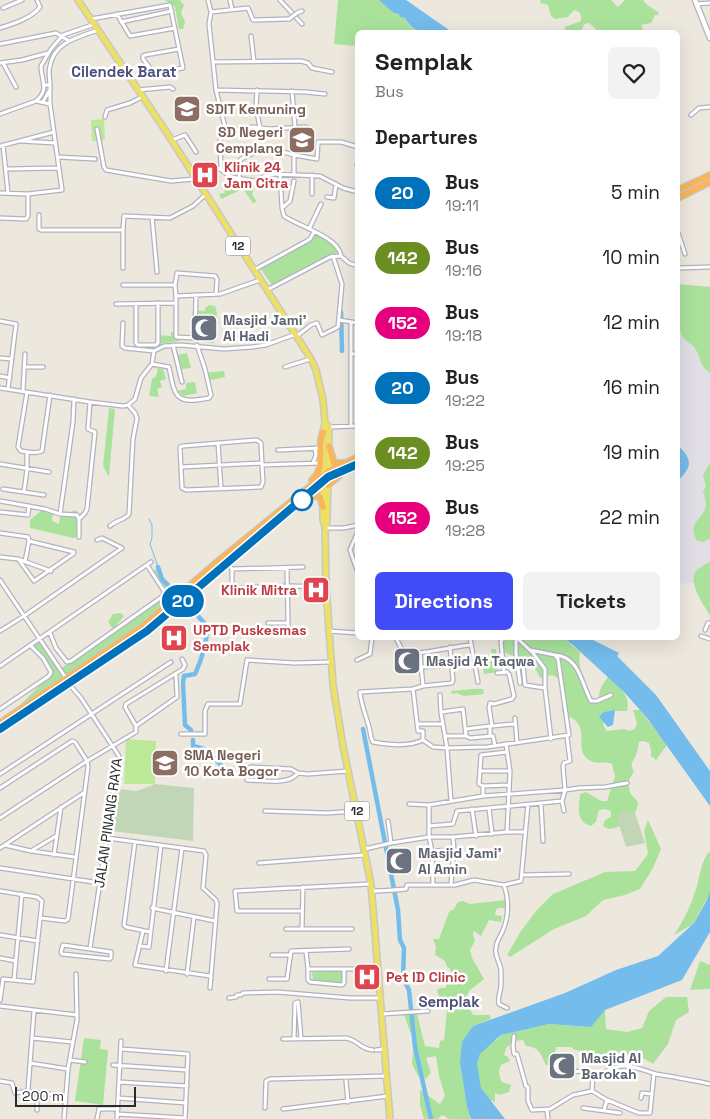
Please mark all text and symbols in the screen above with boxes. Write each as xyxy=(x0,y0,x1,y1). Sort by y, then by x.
text: Semplak xyxy=(375,46,473,77)
button: heart xyxy=(608,47,660,99)
district label: Cilendek Barat xyxy=(71,62,177,81)
text: Bus xyxy=(375,81,404,102)
school or university icon: SDIT Kemuning xyxy=(172,94,202,124)
place label: SDIT Kemuning xyxy=(206,100,306,118)
place label: SD Negeri Cemplang xyxy=(216,123,283,157)
school or university icon: SD Negeri Cemplang xyxy=(287,125,317,155)
text: Departures xyxy=(375,125,478,150)
place label: Klinik 24 Jam Citra xyxy=(224,158,288,192)
hospital icon: Klinik 24 Jam Citra xyxy=(190,160,220,190)
text: Bus xyxy=(445,170,479,195)
text: 5 min xyxy=(611,180,660,205)
text: 20 xyxy=(391,181,414,204)
text: 19:11 xyxy=(445,195,479,216)
text: Bus xyxy=(445,235,479,260)
road number: 12 xyxy=(226,237,250,256)
text: 10 min xyxy=(602,245,660,270)
text: 142 xyxy=(387,246,418,269)
text: 19:16 xyxy=(445,260,482,281)
text: Bus xyxy=(445,300,479,325)
text: 12 min xyxy=(603,310,660,335)
place label: Masjid Jami' Al Hadi xyxy=(223,311,307,345)
text: 152 xyxy=(388,311,417,334)
mosque icon: Masjid Jami' Al Hadi xyxy=(189,313,219,343)
text: 19:18 xyxy=(445,325,482,346)
text: Bus xyxy=(445,365,479,390)
text: 16 min xyxy=(603,375,660,400)
text: 20 xyxy=(391,376,414,399)
text: 19:22 xyxy=(445,390,485,411)
text: Bus xyxy=(445,430,479,455)
text: 19 min xyxy=(603,440,660,465)
text: 142 xyxy=(387,441,418,464)
text: 19:25 xyxy=(445,455,485,476)
unlabelled marker xyxy=(291,489,313,511)
text: Bus xyxy=(445,495,479,520)
text: 22 min xyxy=(600,505,660,530)
text: 152 xyxy=(388,506,417,529)
text: 19:28 xyxy=(445,520,485,541)
button: Directions xyxy=(375,572,513,630)
button: Tickets xyxy=(523,572,660,630)
hospital icon: Klinik Mitra xyxy=(301,575,331,605)
place label: Klinik Mitra xyxy=(221,581,297,599)
line badge: 20 xyxy=(160,585,206,617)
text: 20 xyxy=(172,589,194,612)
place label: UPTD Puskesmas Semplak xyxy=(193,621,307,655)
hospital icon: UPTD Puskesmas Semplak xyxy=(159,623,189,653)
mosque icon: Masjid At Taqwa xyxy=(392,646,422,676)
place label: Masjid At Taqwa xyxy=(426,652,535,670)
place label: SMA Negeri 10 Kota Bogor xyxy=(184,746,279,780)
school or university icon: SMA Negeri 10 Kota Bogor xyxy=(150,748,180,778)
street label: JALAN PINANG RAYA xyxy=(90,757,126,889)
road number: 12 xyxy=(344,801,370,820)
place label: Masjid Jami' Al Amin xyxy=(418,844,502,878)
mosque icon: Masjid Jami' Al Amin xyxy=(384,846,414,876)
hospital icon: Pet ID Clinic xyxy=(352,962,382,992)
place label: Pet ID Clinic xyxy=(386,968,466,986)
district label: Semplak xyxy=(418,992,480,1011)
place label: Masjid Al Barokah xyxy=(581,1049,641,1083)
mosque icon: Masjid Al Barokah xyxy=(547,1051,577,1081)
scale bar xyxy=(15,1084,136,1107)
text: 200 m xyxy=(22,1087,64,1105)

